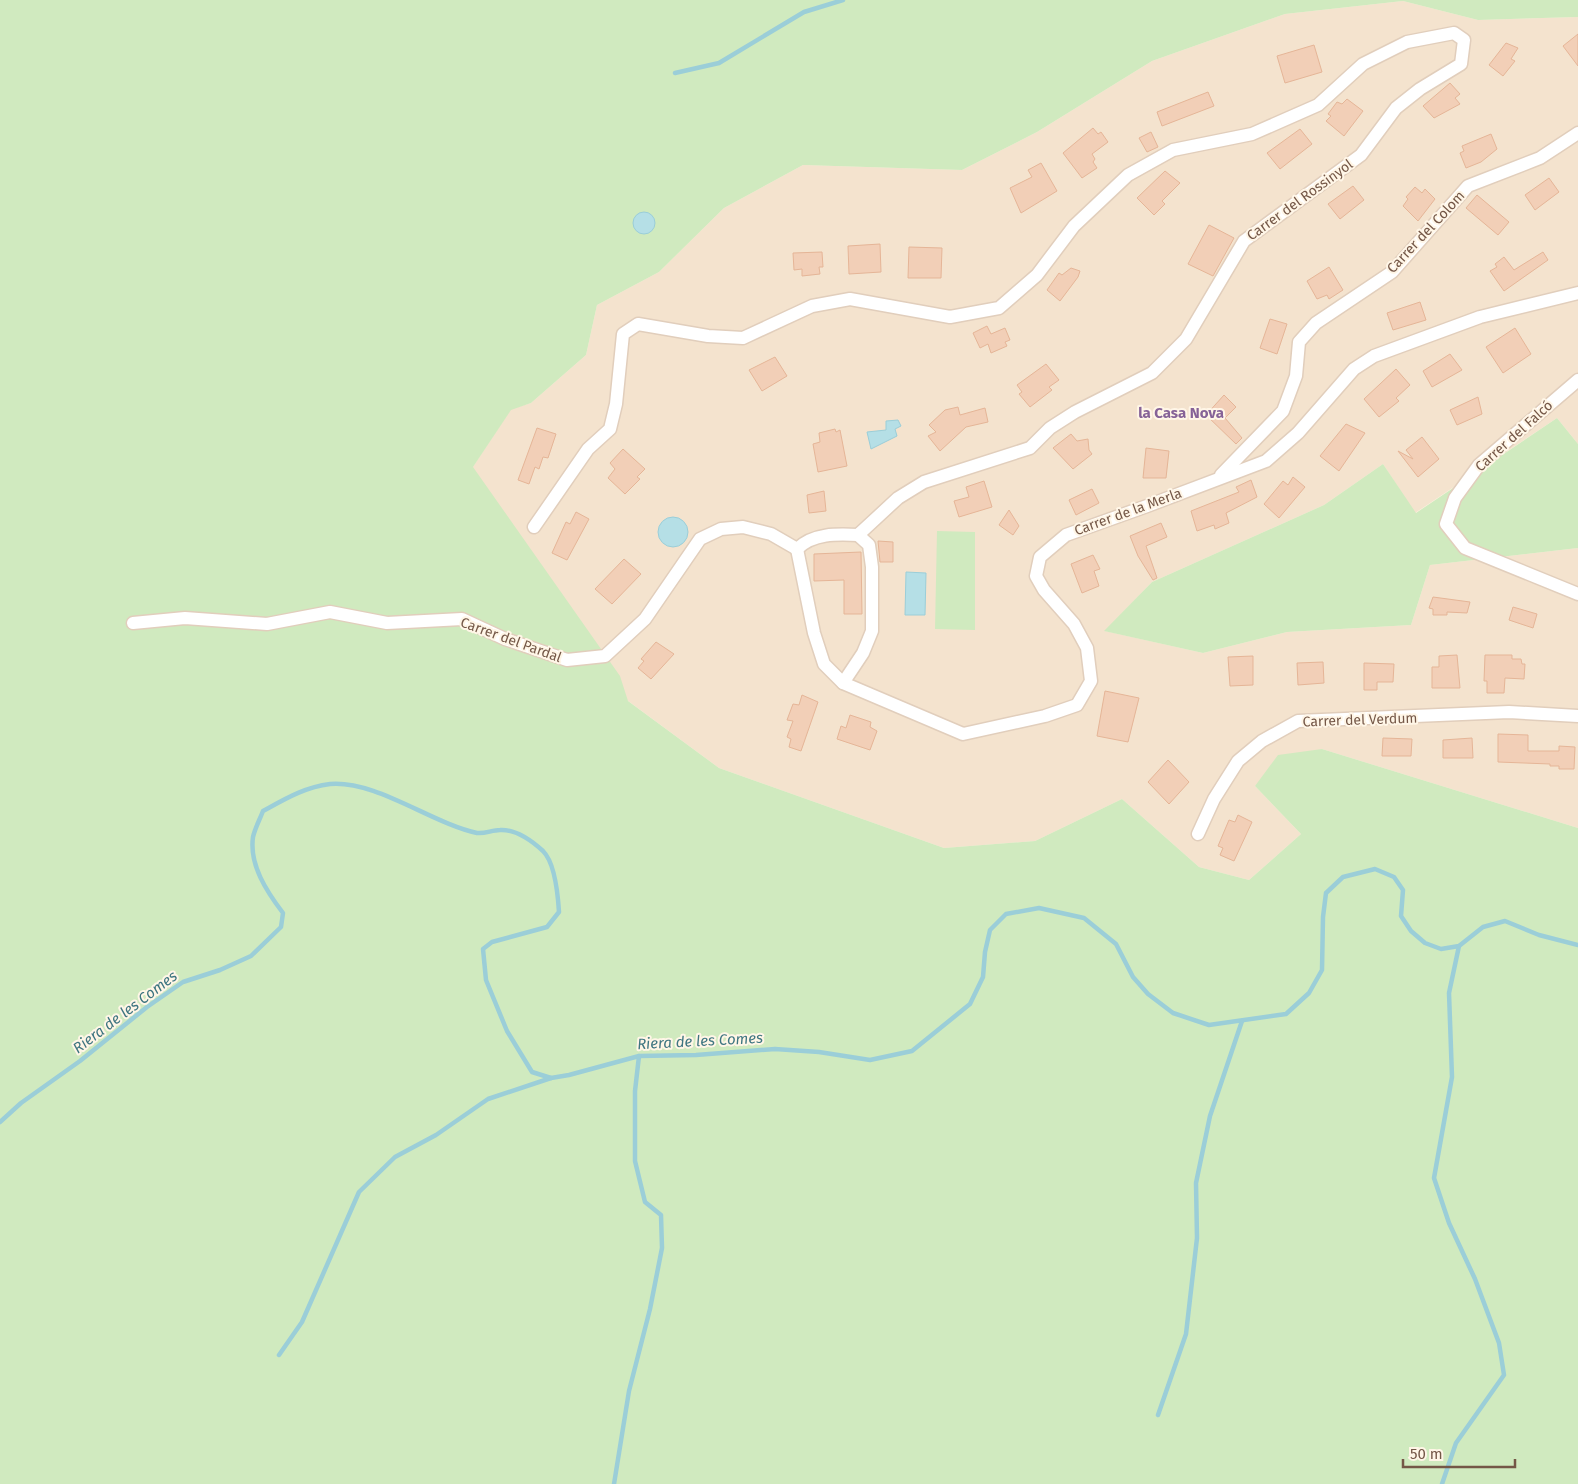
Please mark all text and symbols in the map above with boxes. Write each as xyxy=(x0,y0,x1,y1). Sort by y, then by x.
street label: Carrer del Rossinyol xyxy=(1244,156,1356,244)
street label: Carrer del Colom xyxy=(1384,187,1468,277)
street label: Carrer del Falcó xyxy=(1472,397,1556,475)
district label: la Casa Nova xyxy=(1138,404,1224,422)
street label: Carrer de la Merla xyxy=(1072,485,1184,539)
street label: Carrer del Pardal xyxy=(458,614,564,666)
street label: Carrer del Verdum xyxy=(1302,710,1418,730)
water label: Riera de les Comes xyxy=(69,967,181,1057)
water label: Riera de les Comes xyxy=(637,1029,763,1053)
scale bar xyxy=(1403,1436,1516,1468)
text: 50 m xyxy=(1410,1445,1443,1463)

